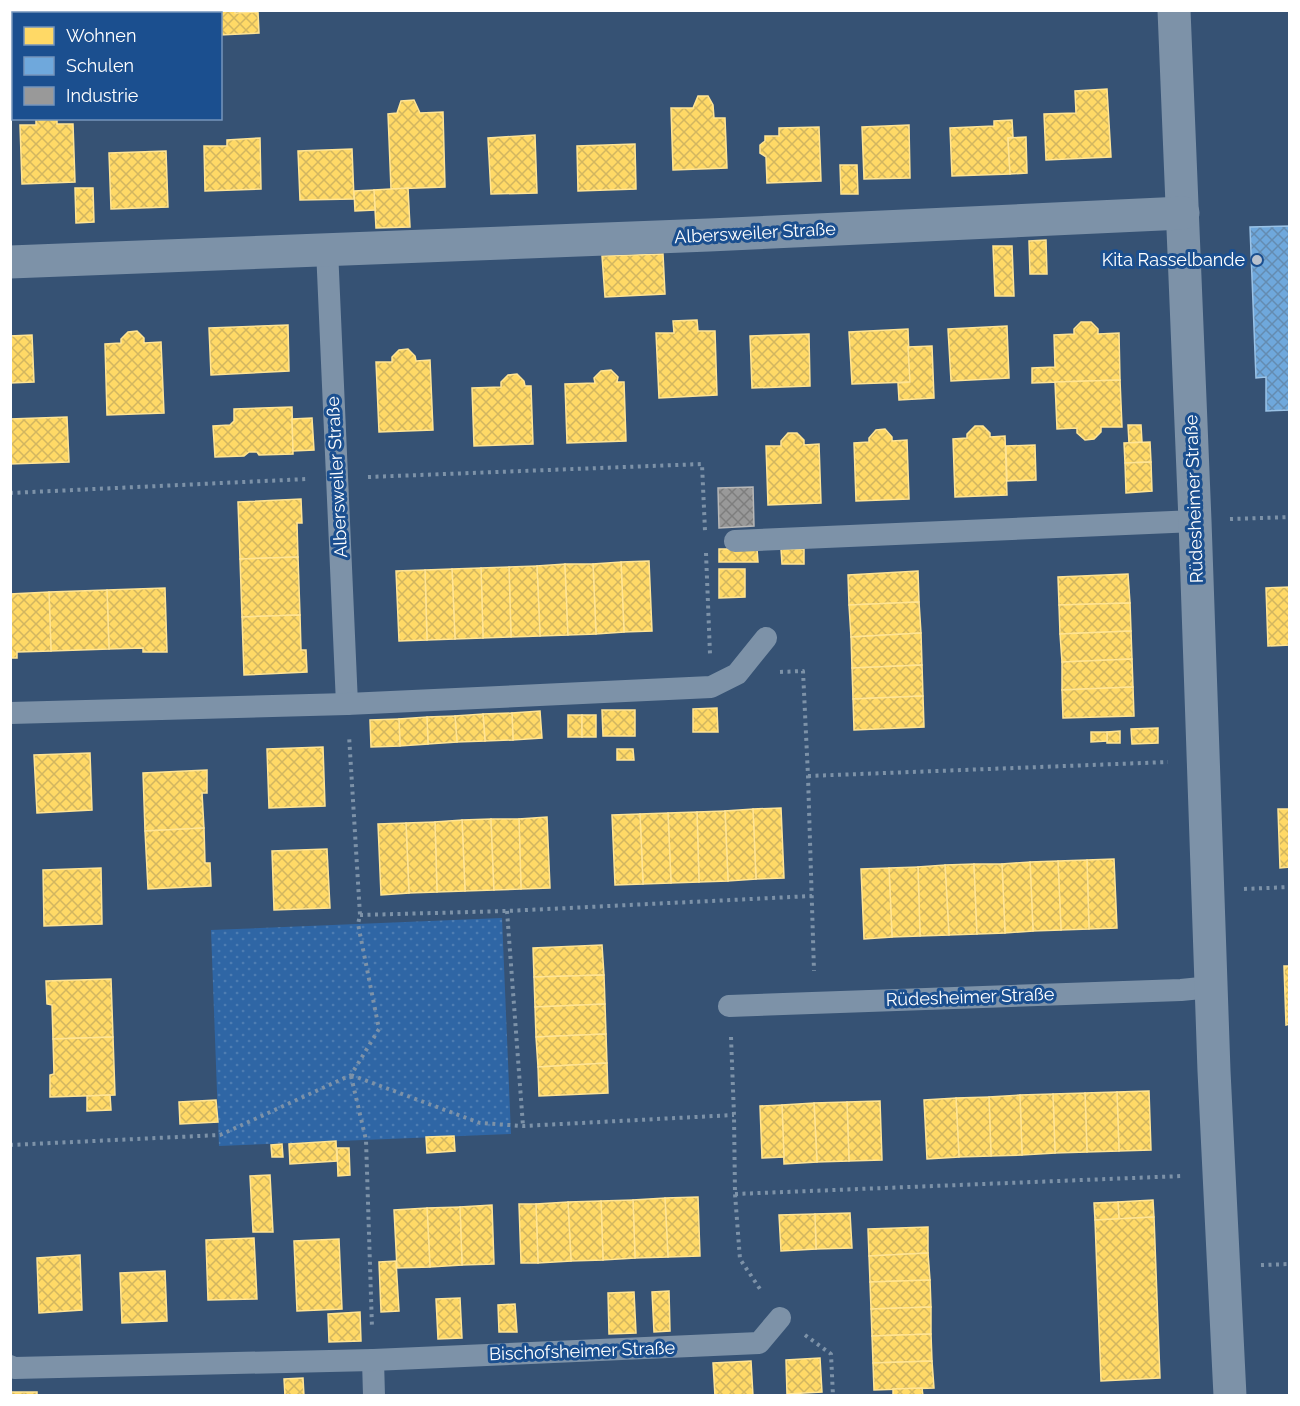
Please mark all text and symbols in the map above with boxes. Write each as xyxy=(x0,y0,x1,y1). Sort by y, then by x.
legend xyxy=(12,12,222,120)
text: Wohnen xyxy=(66,25,136,46)
text: Schulen xyxy=(66,55,134,76)
text: Industrie xyxy=(66,85,139,106)
street label: Albersweiler Straße xyxy=(674,218,837,247)
place label: Kita Rasselbande xyxy=(1102,249,1245,270)
marker: Kita Rasselbande xyxy=(1250,253,1264,267)
street label: Albersweiler Straße xyxy=(322,395,351,558)
street label: Rüdesheimer Straße xyxy=(1180,414,1207,584)
street label: Rüdesheimer Straße xyxy=(885,983,1055,1010)
street label: Bischofsheimer Straße xyxy=(489,1337,676,1364)

